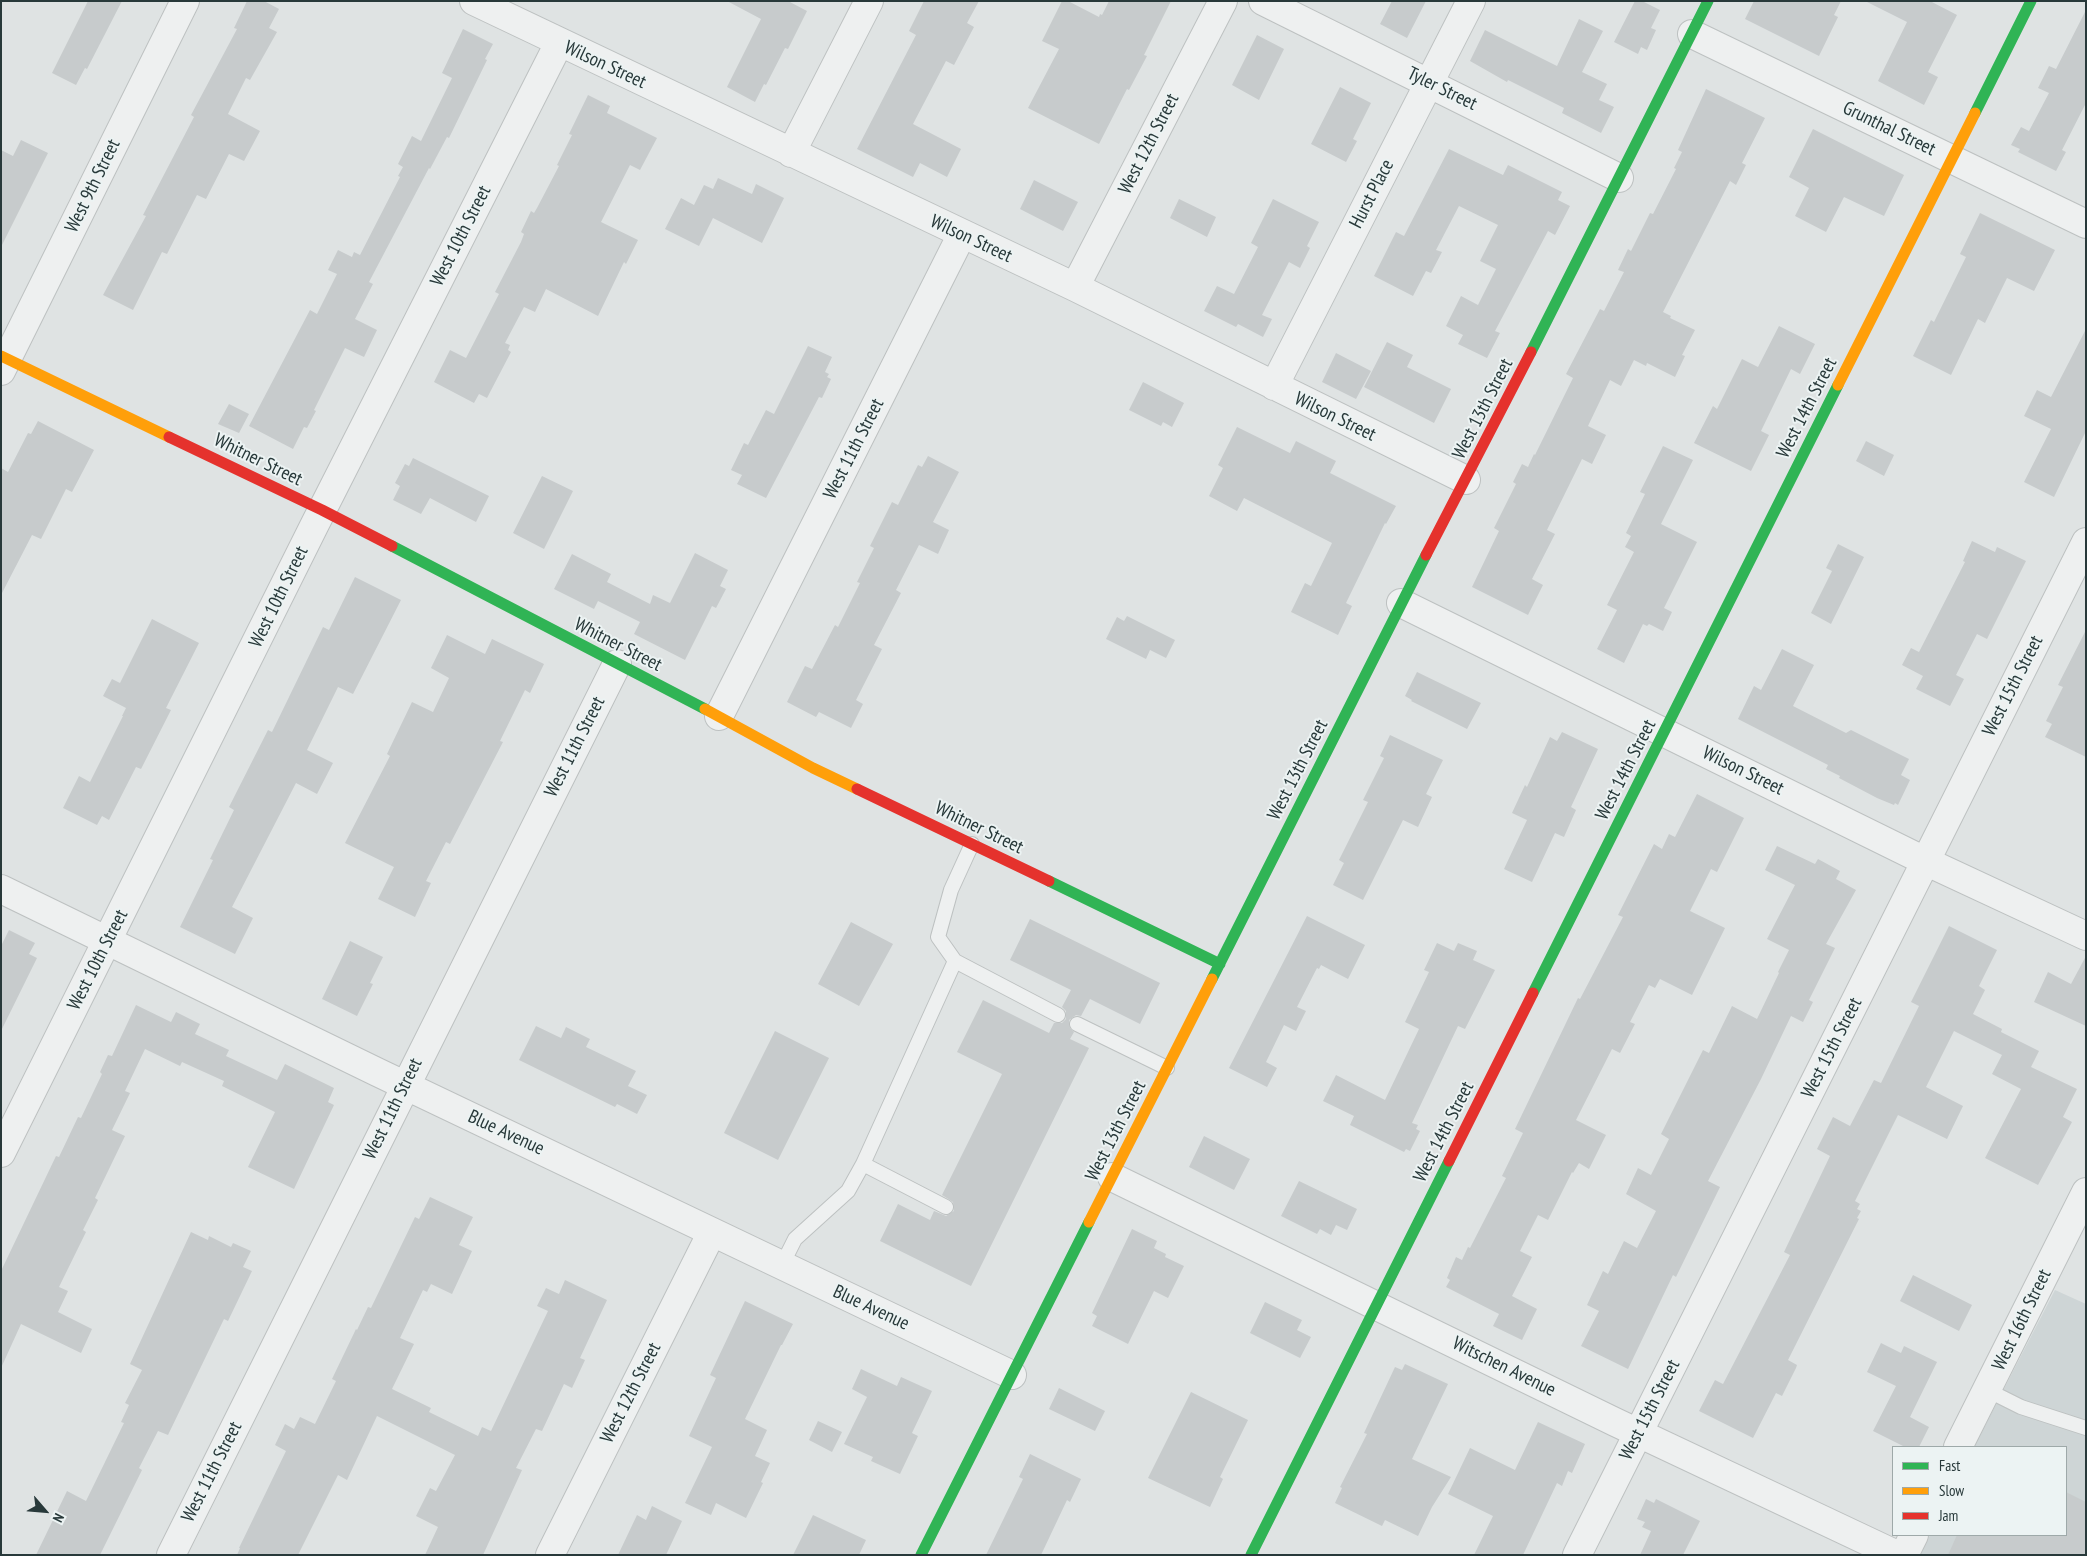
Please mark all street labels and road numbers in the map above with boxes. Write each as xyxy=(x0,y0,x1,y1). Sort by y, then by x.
street label: Wilson Street xyxy=(560,36,650,94)
street label: Tyler Street xyxy=(1404,62,1480,116)
street label: West 12th Street xyxy=(1114,90,1184,198)
street label: Grunthal Street xyxy=(1839,97,1939,161)
street label: West 9th Street xyxy=(61,136,125,236)
street label: Hurst Place xyxy=(1345,156,1399,232)
street label: West 10th Street xyxy=(426,182,496,290)
street label: Wilson Street xyxy=(926,210,1016,268)
street label: West 14th Street xyxy=(1772,354,1842,462)
street label: West 13th Street xyxy=(1448,355,1518,463)
street label: Wilson Street xyxy=(1291,388,1379,446)
street label: West 11th Street xyxy=(819,395,889,503)
street label: Whitner Street xyxy=(210,429,306,491)
street label: West 10th Street xyxy=(245,543,313,651)
street label: Whitner Street xyxy=(570,613,666,677)
street label: West 15th Street xyxy=(1978,632,2048,740)
street label: West 11th Street xyxy=(540,693,610,801)
street label: West 13th Street xyxy=(1263,716,1333,824)
street label: West 14th Street xyxy=(1591,716,1661,824)
street label: Wilson Street xyxy=(1699,742,1787,800)
street label: Whitner Street xyxy=(931,797,1027,859)
street label: West 10th Street xyxy=(63,906,133,1014)
street label: West 15th Street xyxy=(1797,994,1867,1102)
street label: West 11th Street xyxy=(359,1055,427,1163)
street label: West 13th Street xyxy=(1081,1077,1151,1185)
street label: West 14th Street xyxy=(1409,1078,1479,1186)
street label: Blue Avenue xyxy=(464,1105,548,1161)
street label: West 16th Street xyxy=(1988,1266,2056,1374)
street label: Blue Avenue xyxy=(829,1280,913,1336)
street label: Witschen Avenue xyxy=(1449,1332,1559,1402)
street label: West 12th Street xyxy=(596,1339,666,1447)
street label: West 15th Street xyxy=(1615,1356,1685,1464)
street label: West 11th Street xyxy=(177,1418,247,1526)

